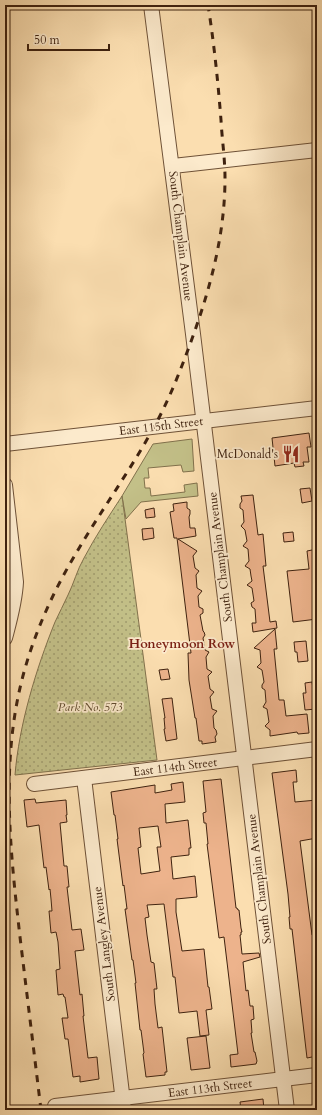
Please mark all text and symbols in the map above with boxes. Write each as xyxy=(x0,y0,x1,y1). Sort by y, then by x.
scale bar xyxy=(28,26,109,52)
text: 50 m xyxy=(34,32,61,48)
street label: South Champlain Avenue xyxy=(165,170,197,302)
street label: East 115th Street xyxy=(118,413,204,439)
restaurant icon: McDonald's xyxy=(281,444,301,464)
place label: McDonald's xyxy=(217,446,278,462)
street label: South Champlain Avenue xyxy=(204,491,236,623)
district label: Honeymoon Row xyxy=(129,635,235,653)
park label: Park No. 573 xyxy=(58,699,123,715)
street label: East 114th Street xyxy=(132,754,218,780)
street label: South Champlain Avenue xyxy=(243,813,275,945)
street label: South Langley Avenue xyxy=(89,886,119,1002)
street label: East 113th Street xyxy=(167,1075,253,1101)

